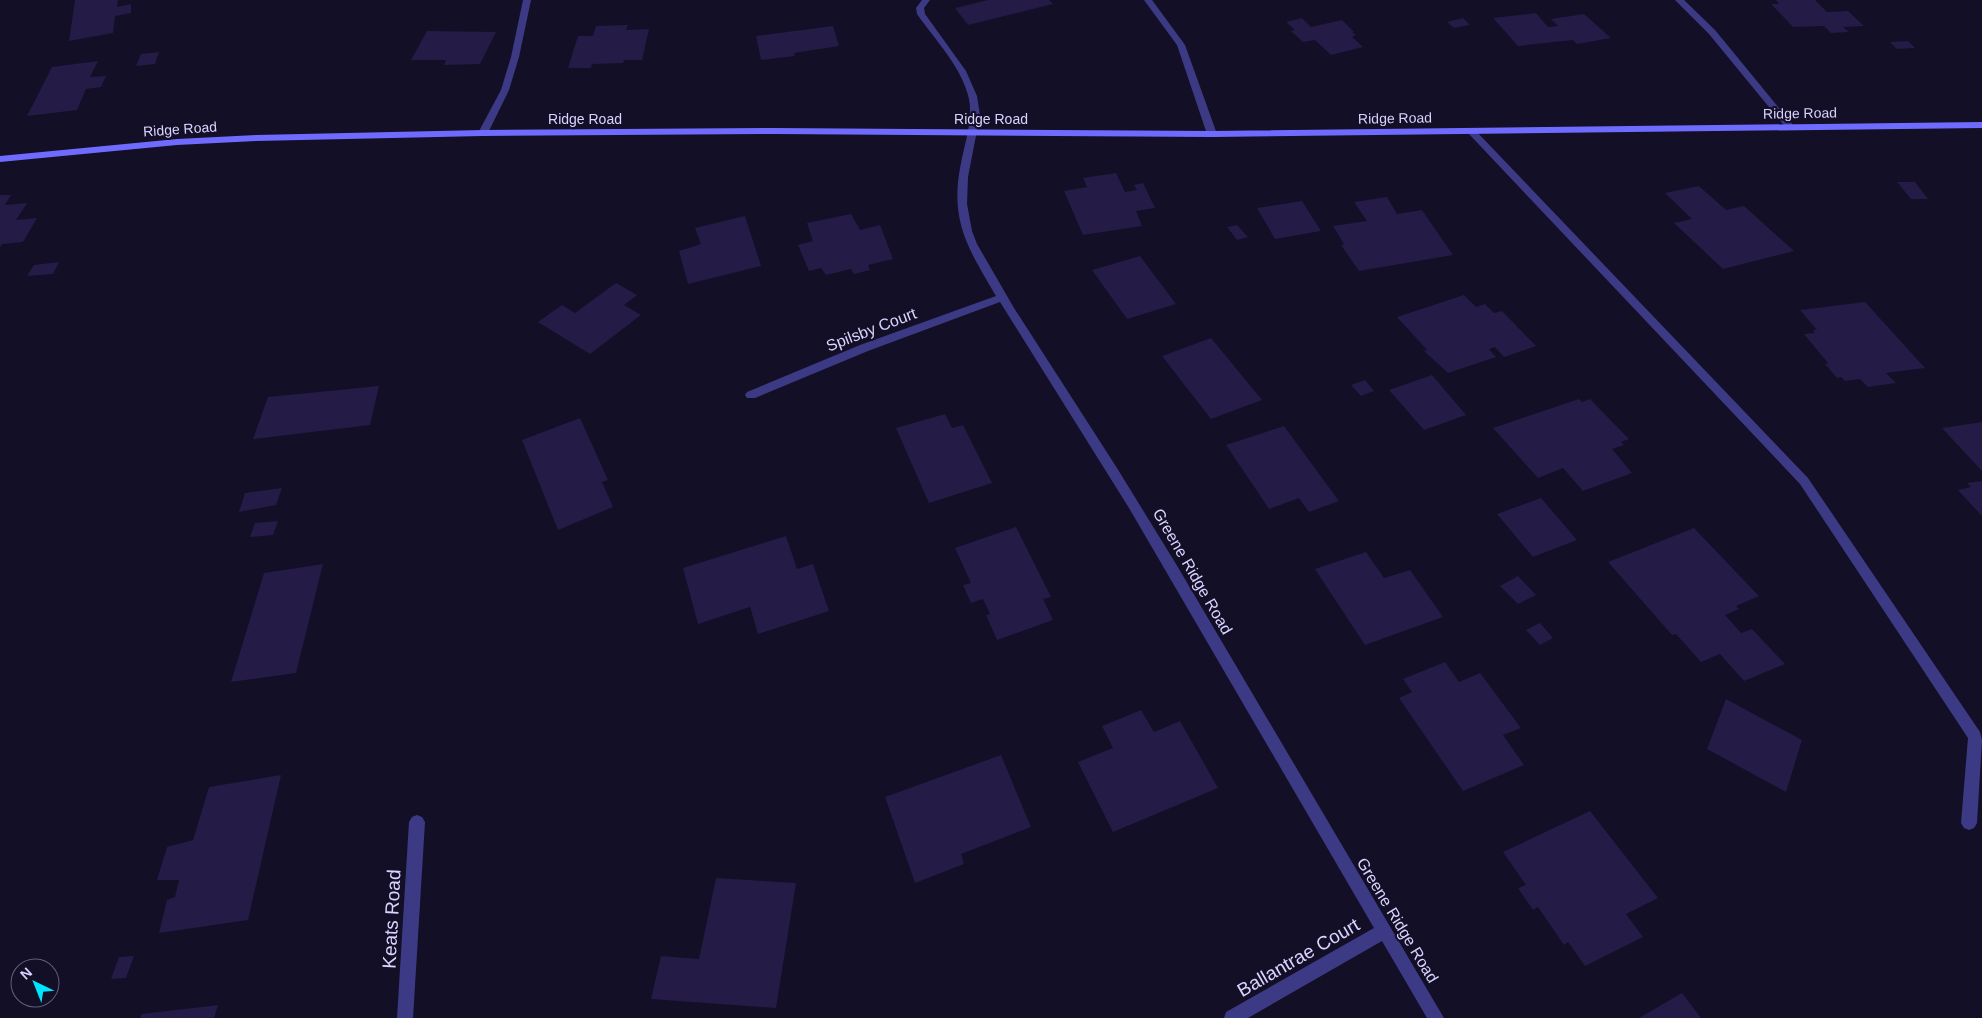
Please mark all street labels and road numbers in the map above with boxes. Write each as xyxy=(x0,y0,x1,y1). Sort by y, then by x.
street label: Ridge Road xyxy=(1763,104,1837,122)
street label: Ridge Road xyxy=(1358,109,1432,127)
street label: Ridge Road xyxy=(548,111,622,127)
street label: Ridge Road xyxy=(954,111,1028,127)
street label: Ridge Road xyxy=(143,118,217,140)
street label: Spilsby Court xyxy=(824,304,919,354)
street label: Greene Ridge Road xyxy=(1150,505,1236,637)
street label: Greene Ridge Road xyxy=(1354,855,1442,986)
street label: Keats Road xyxy=(378,869,405,969)
street label: Ballantrae Court xyxy=(1234,914,1364,1001)

